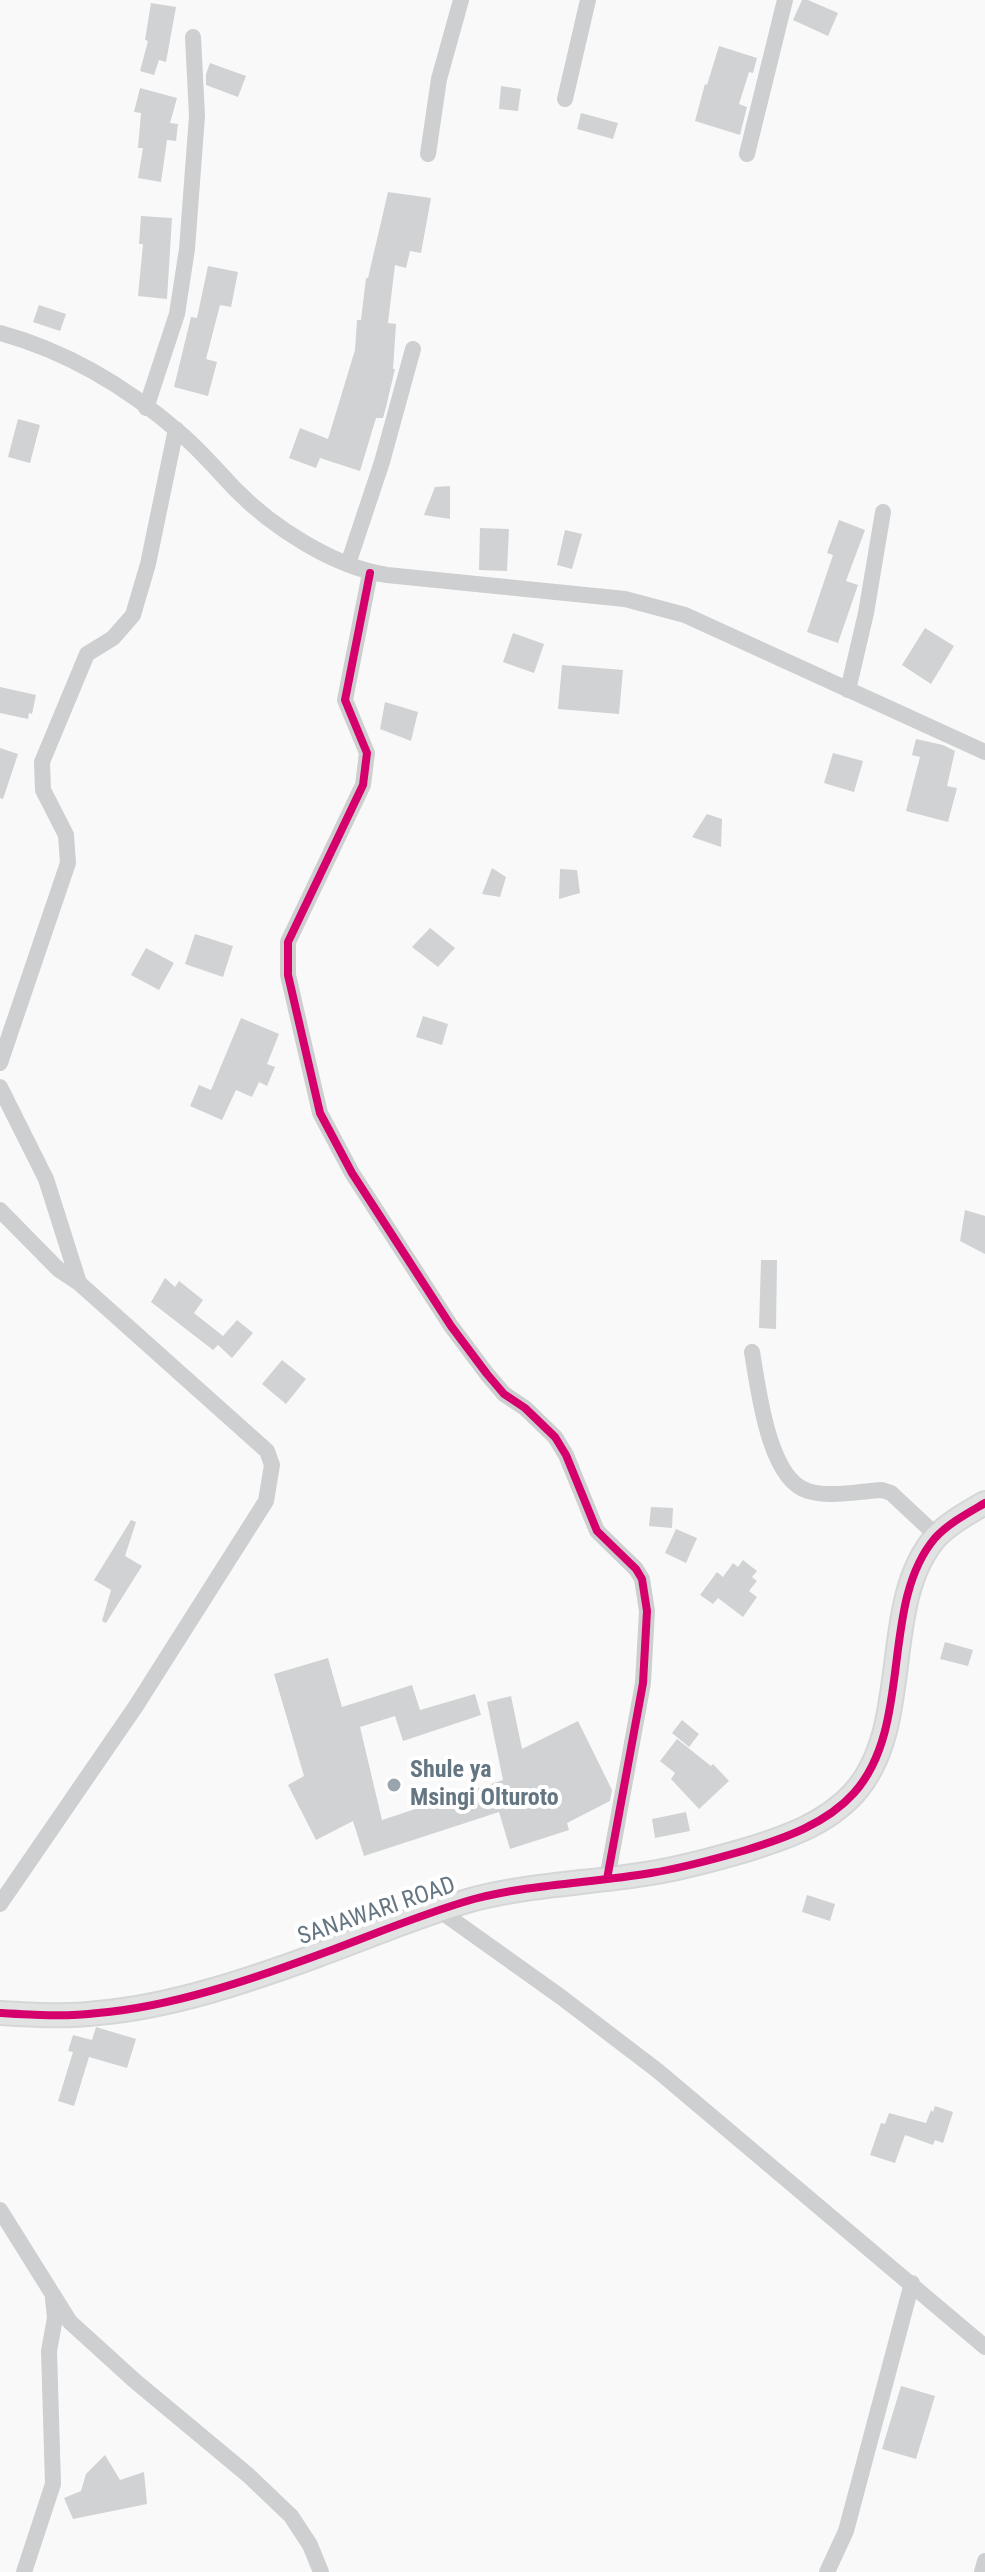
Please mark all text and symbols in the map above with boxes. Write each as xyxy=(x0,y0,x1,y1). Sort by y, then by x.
place label: Shule ya Msingi Olturoto xyxy=(410,1757,559,1813)
marker: Shule ya Msingi Olturoto xyxy=(385,1776,403,1794)
street label: SANAWARI ROAD xyxy=(294,1872,460,1952)

